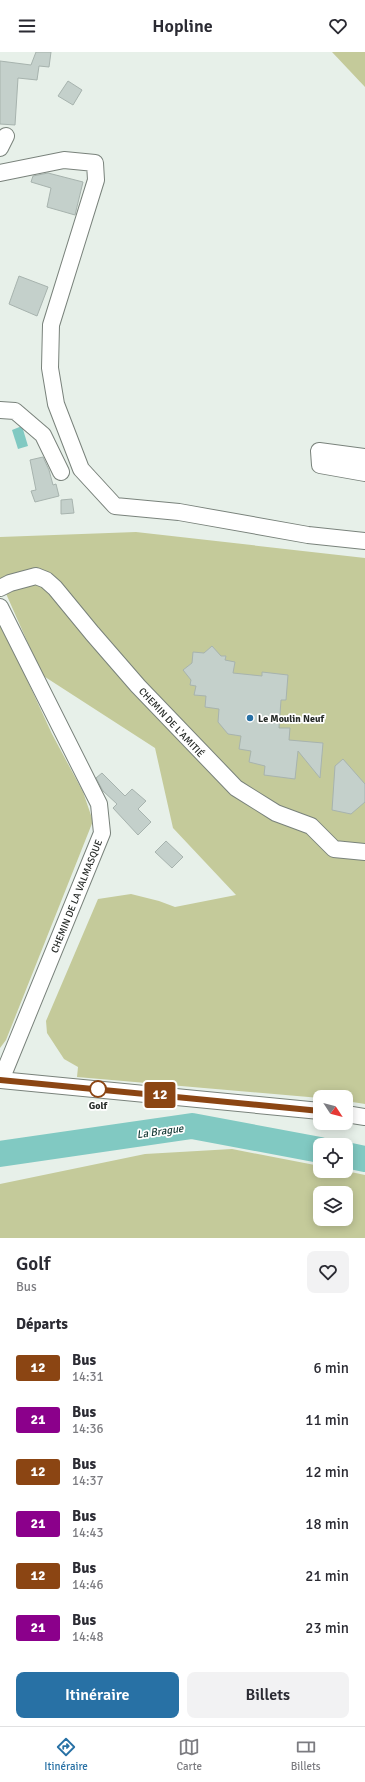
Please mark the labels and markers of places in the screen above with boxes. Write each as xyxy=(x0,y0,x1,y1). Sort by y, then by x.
marker: Le Moulin Neuf xyxy=(245,713,255,723)
place label: Le Moulin Neuf xyxy=(258,713,325,725)
marker: Golf xyxy=(89,1080,107,1098)
place label: Golf xyxy=(89,1100,109,1112)

